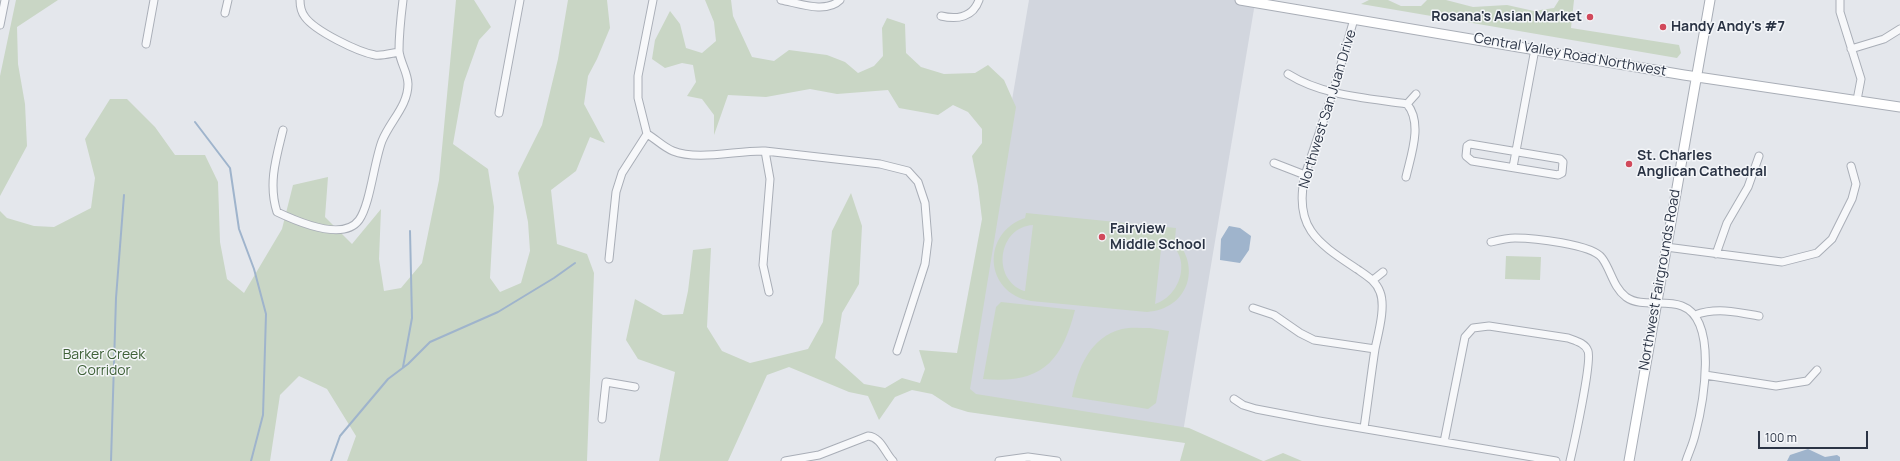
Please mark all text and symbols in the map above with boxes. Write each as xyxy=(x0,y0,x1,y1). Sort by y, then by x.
place label: Rosana's Asian Market xyxy=(1431,9,1582,25)
marker: Rosana's Asian Market xyxy=(1585,12,1595,22)
place label: Handy Andy's #7 xyxy=(1671,19,1785,35)
marker: Handy Andy's #7 xyxy=(1658,22,1668,32)
street label: Northwest San Juan Drive xyxy=(1296,28,1360,190)
street label: Central Valley Road Northwest xyxy=(1472,30,1668,80)
place label: St. Charles Anglican Cathedral xyxy=(1637,148,1767,180)
marker: St. Charles Anglican Cathedral xyxy=(1624,159,1634,169)
street label: Northwest Fairgrounds Road xyxy=(1636,188,1684,372)
place label: Fairview Middle School xyxy=(1110,221,1206,254)
marker: Fairview Middle School xyxy=(1097,232,1107,242)
park label: Barker Creek Corridor xyxy=(63,347,145,380)
scale bar xyxy=(1760,423,1870,449)
text: 100 m xyxy=(1765,429,1797,446)

